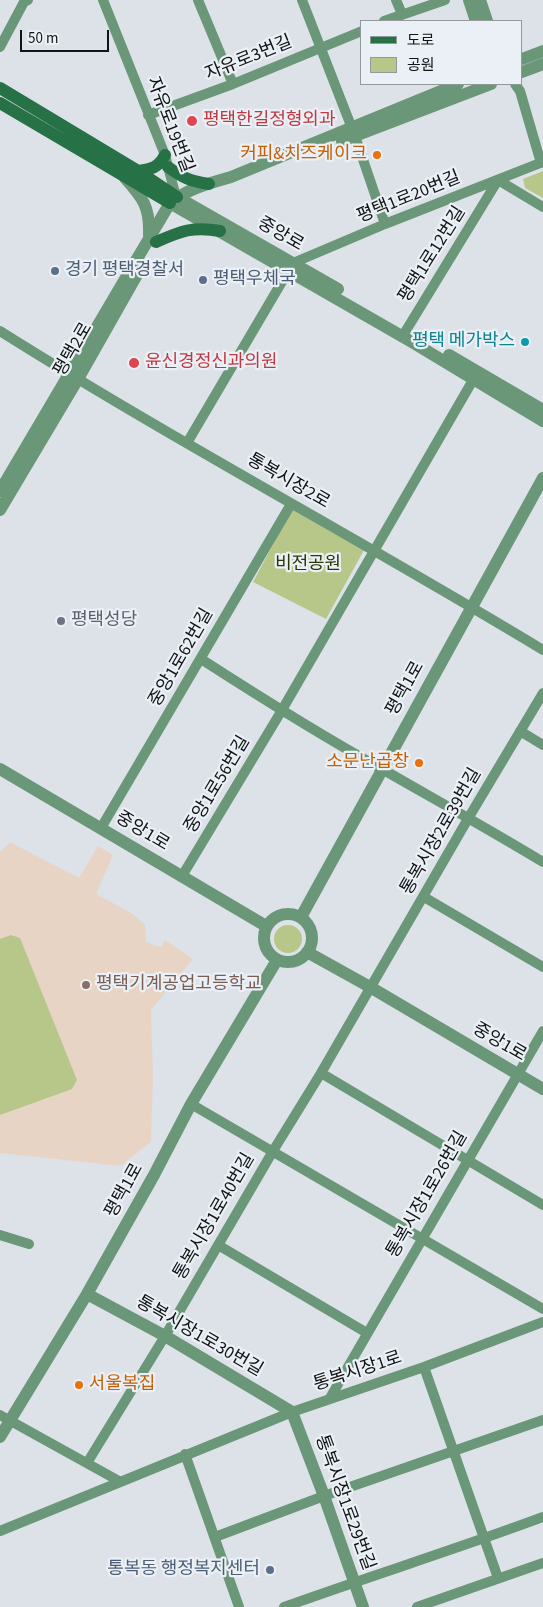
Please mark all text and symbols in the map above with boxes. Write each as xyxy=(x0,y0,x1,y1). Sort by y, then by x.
scale bar xyxy=(22,20,111,52)
legend xyxy=(360,20,523,85)
text: 50 m xyxy=(28,28,58,49)
text: 도로 xyxy=(407,30,435,51)
street label: 자유로3번길 xyxy=(202,32,296,86)
text: 공원 xyxy=(407,55,435,76)
street label: 자유로19번길 xyxy=(141,74,197,176)
place label: 평택한길정형외과 xyxy=(203,110,335,132)
marker: 평택한길정형외과 xyxy=(185,114,199,128)
place label: 커피&치즈케이크 xyxy=(240,144,367,166)
marker: 커피&치즈케이크 xyxy=(371,149,383,161)
street label: 평택1로20번길 xyxy=(354,167,464,229)
street label: 평택1로12번길 xyxy=(395,203,471,307)
street label: 중앙로 xyxy=(253,213,307,257)
place label: 경기 평택경찰서 xyxy=(65,260,185,282)
marker: 경기 평택경찰서 xyxy=(49,265,61,277)
place label: 평택우체국 xyxy=(213,269,296,291)
marker: 평택우체국 xyxy=(197,274,209,286)
street label: 평택2로 xyxy=(50,319,98,381)
place label: 평택 메가박스 xyxy=(412,331,515,353)
marker: 평택 메가박스 xyxy=(519,336,531,348)
place label: 윤신경정신과의원 xyxy=(145,352,277,374)
marker: 윤신경정신과의원 xyxy=(127,356,141,370)
street label: 통복시장2로 xyxy=(243,450,333,514)
park label: 비전공원 xyxy=(275,554,341,576)
street label: 중앙1로62번길 xyxy=(145,605,219,711)
place label: 평택성당 xyxy=(71,610,137,632)
marker: 평택성당 xyxy=(55,615,67,627)
street label: 평택1로 xyxy=(382,658,430,720)
street label: 중앙1로56번길 xyxy=(181,732,255,838)
place label: 소문난곱창 xyxy=(326,752,409,774)
marker: 소문난곱창 xyxy=(413,757,425,769)
street label: 통복시장2로39번길 xyxy=(397,765,487,899)
street label: 중앙1로 xyxy=(111,808,173,856)
place label: 평택기계공업고등학교 xyxy=(96,974,262,996)
marker: 평택기계공업고등학교 xyxy=(80,979,92,991)
street label: 중앙1로 xyxy=(468,1019,530,1067)
street label: 통복시장1로26번길 xyxy=(383,1128,473,1262)
street label: 통복시장1로40번길 xyxy=(170,1150,260,1284)
street label: 평택1로 xyxy=(101,1160,149,1222)
street label: 통복시장1로30번길 xyxy=(132,1292,266,1382)
street label: 통복시장1로 xyxy=(311,1348,405,1396)
place label: 서울복집 xyxy=(89,1374,155,1396)
marker: 서울복집 xyxy=(73,1379,85,1391)
street label: 통복시장1로29번길 xyxy=(309,1432,379,1574)
place label: 통복동 행정복지센터 xyxy=(107,1559,260,1581)
marker: 통복동 행정복지센터 xyxy=(264,1564,276,1576)

